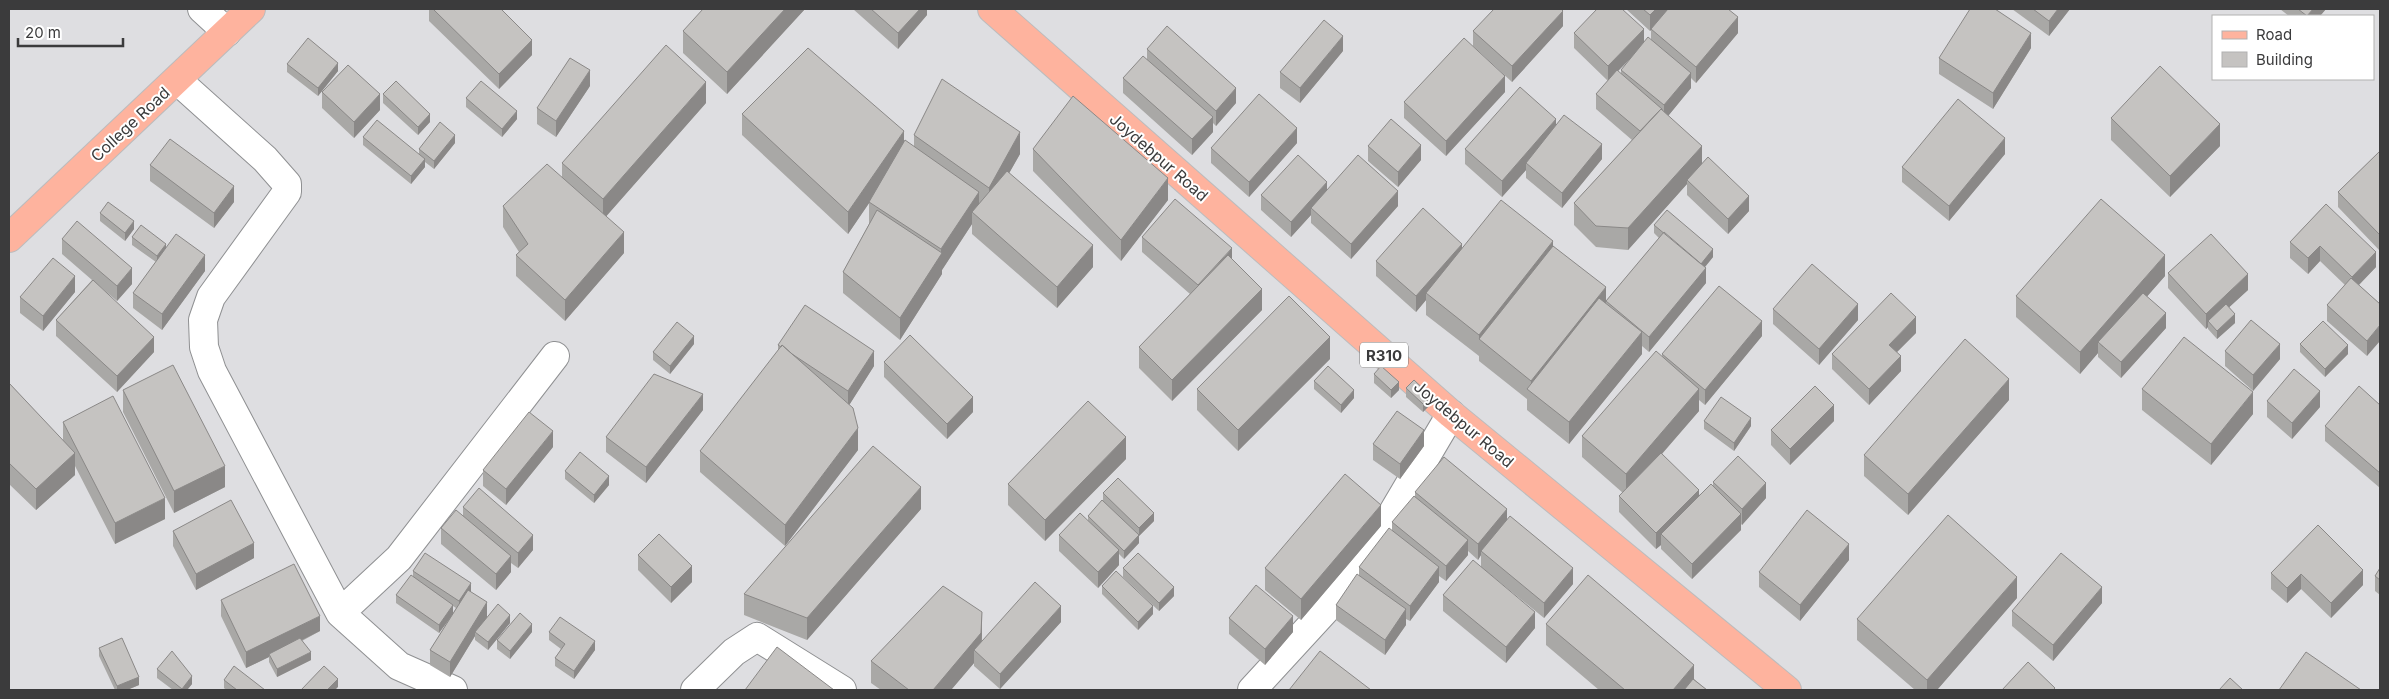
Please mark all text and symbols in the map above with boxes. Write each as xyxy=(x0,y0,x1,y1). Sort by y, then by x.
scale bar xyxy=(18,15,122,47)
legend xyxy=(2212,15,2374,80)
text: 20 m xyxy=(25,23,61,42)
text: Road xyxy=(2256,25,2292,44)
text: Building xyxy=(2256,50,2313,69)
street label: College Road xyxy=(86,82,174,166)
street label: Joydebpur Road xyxy=(1106,109,1212,205)
road number: R310 xyxy=(1360,342,1408,368)
street label: Joydebpur Road xyxy=(1410,376,1518,472)

